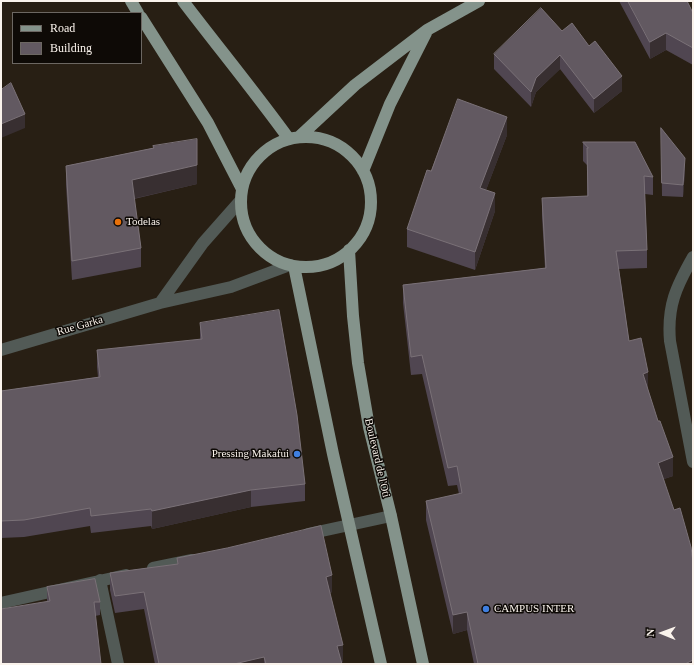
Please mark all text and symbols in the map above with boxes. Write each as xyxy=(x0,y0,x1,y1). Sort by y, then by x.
legend xyxy=(12,12,142,64)
text: Road xyxy=(50,21,75,35)
text: Building xyxy=(50,41,92,55)
place label: Todelas xyxy=(126,215,160,229)
marker: Todelas xyxy=(113,217,123,227)
street label: Rue Garka xyxy=(55,313,105,339)
street label: Boulevard de l'Oti xyxy=(361,417,393,499)
place label: Pressing Makafui xyxy=(212,447,289,461)
marker: Pressing Makafui xyxy=(292,449,302,459)
place label: CAMPUS INTER xyxy=(494,602,574,616)
marker: CAMPUS INTER xyxy=(481,604,491,614)
north arrow xyxy=(642,613,682,653)
text: N xyxy=(644,629,656,637)

